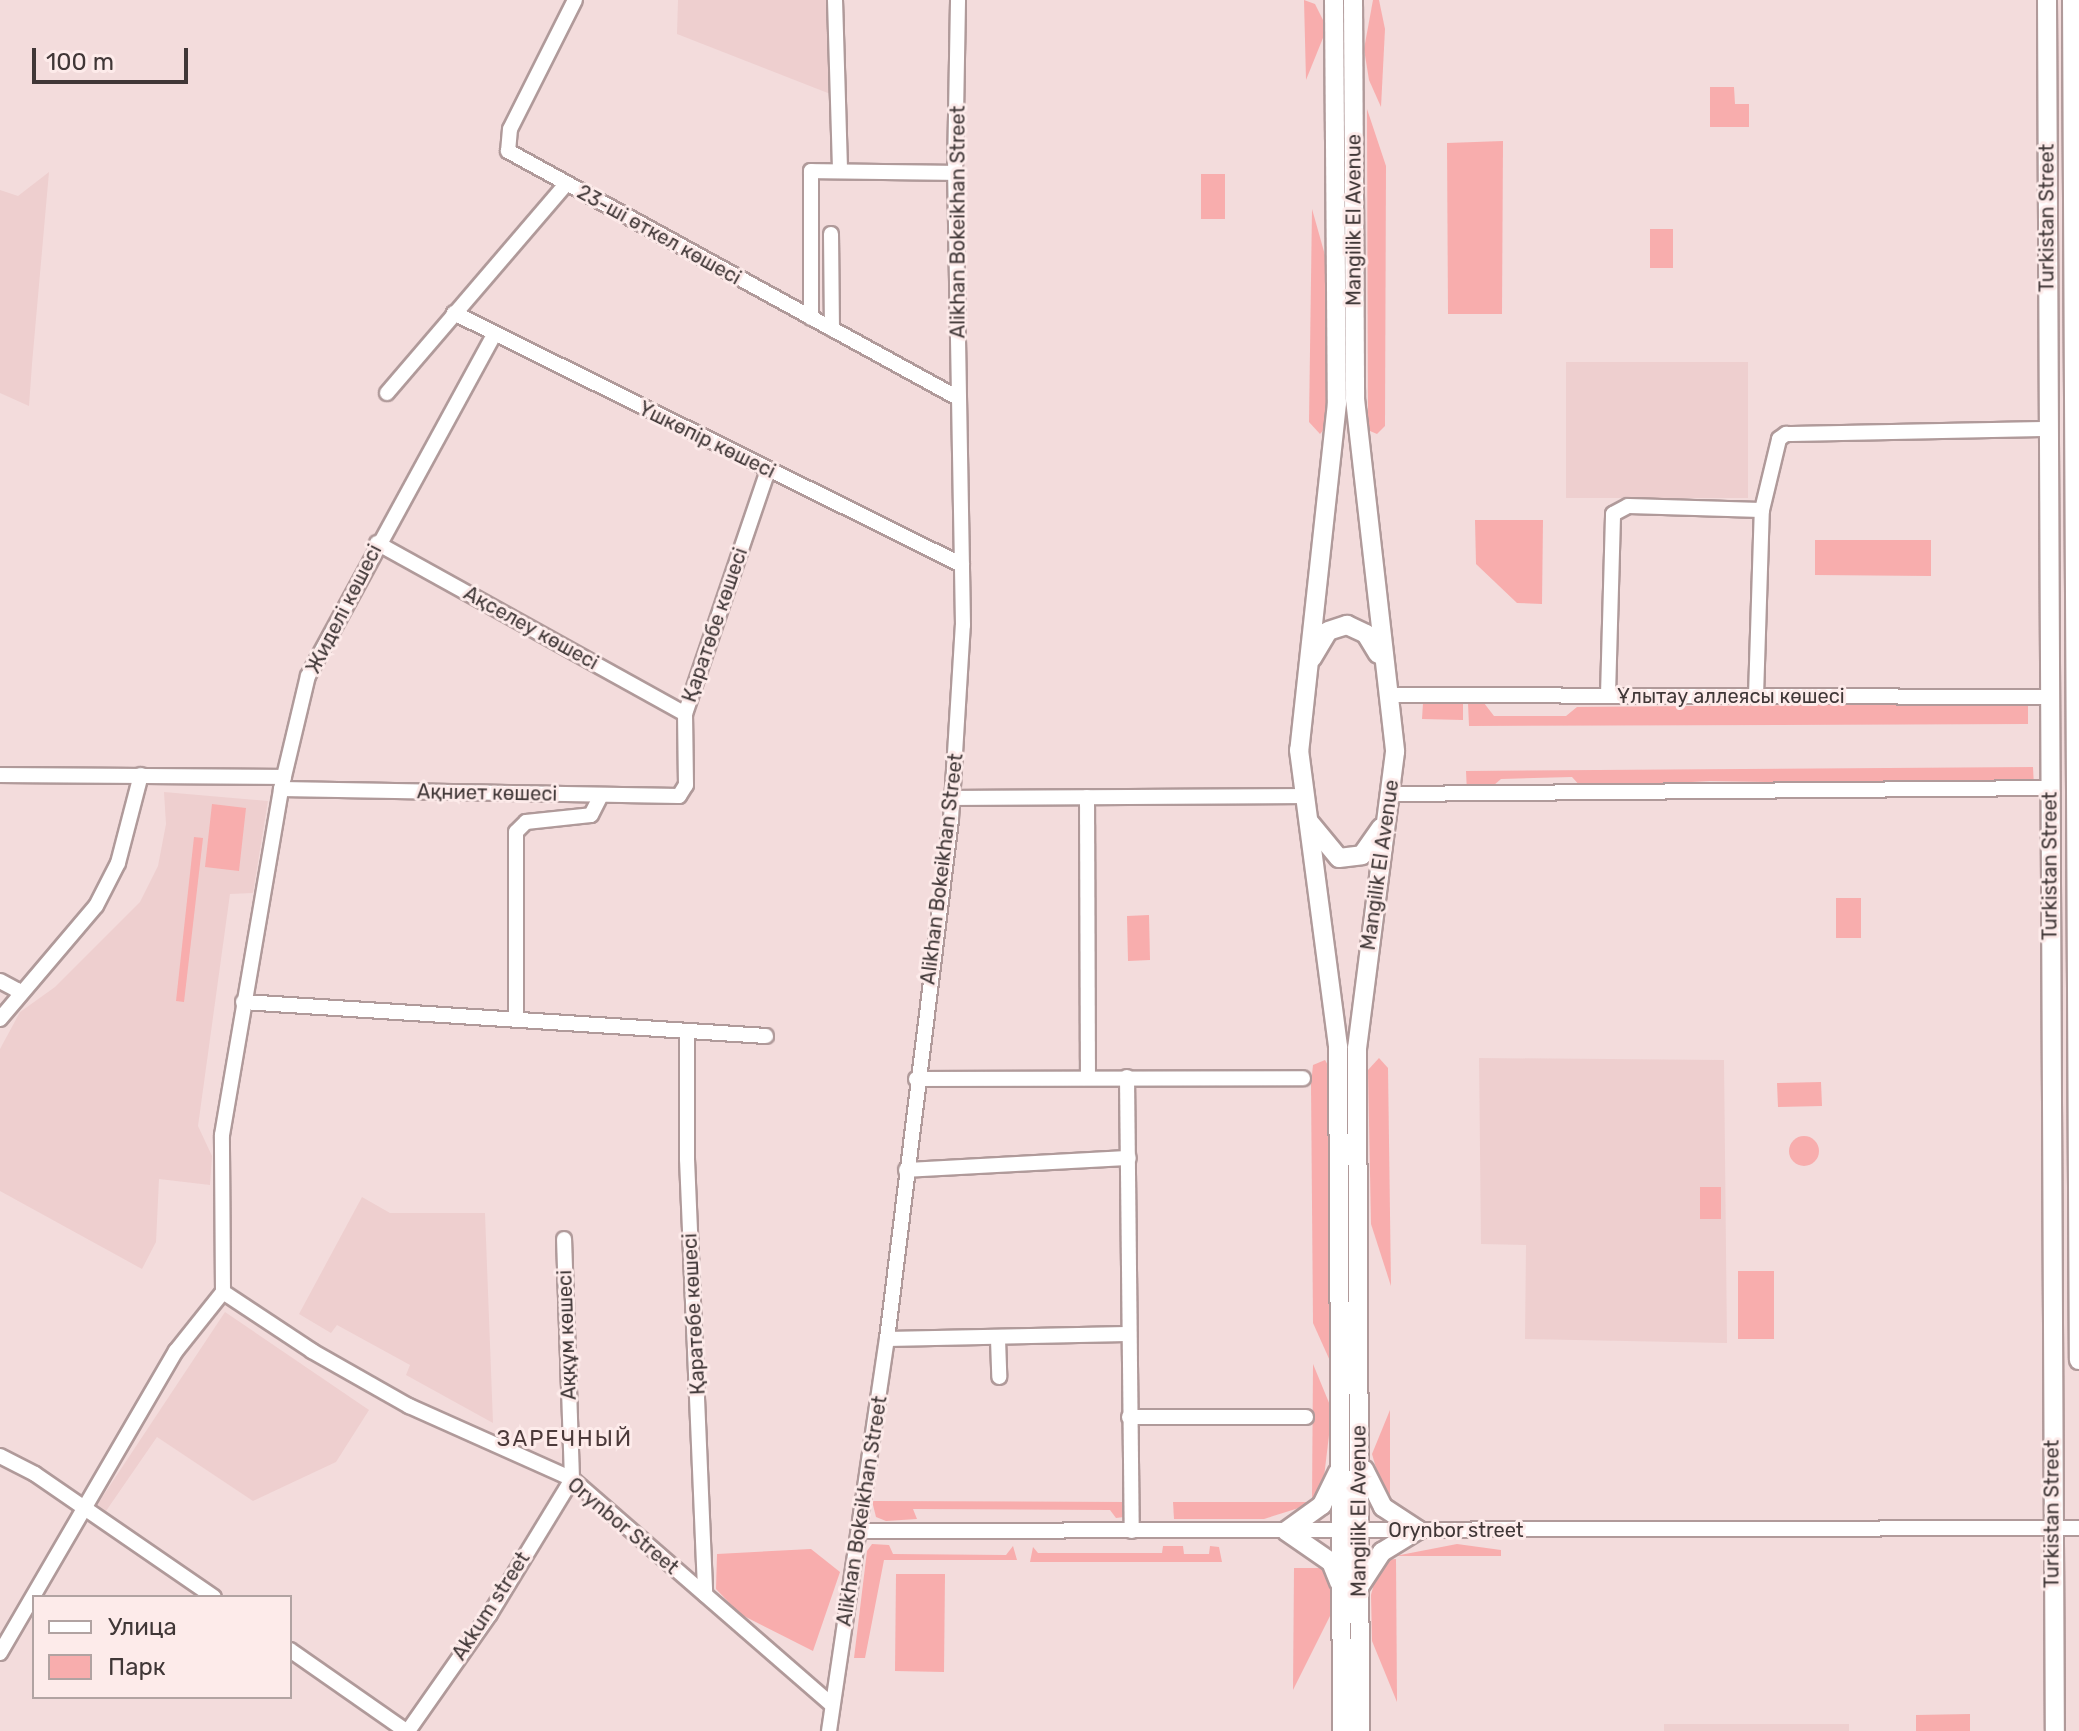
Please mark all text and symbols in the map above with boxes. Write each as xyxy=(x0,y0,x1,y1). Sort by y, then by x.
scale bar xyxy=(36,32,192,82)
text: 100 m xyxy=(46,48,114,76)
street label: Alikhan Bokeikhan Street xyxy=(946,106,970,338)
street label: Mangilik El Avenue xyxy=(1342,134,1366,306)
street label: Turkistan Street xyxy=(2035,144,2059,292)
street label: 23-ші өткел көшесі xyxy=(573,180,745,290)
street label: Үшкөпір көшесі xyxy=(635,397,779,483)
street label: Жиделі көшесі xyxy=(301,541,387,677)
street label: Қаратөбе көшесі xyxy=(677,545,753,705)
street label: Ақселеу көшесі xyxy=(460,581,602,675)
street label: Ұлытау аллеясы көшесі xyxy=(1617,684,1845,708)
street label: Alikhan Bokeikhan Street xyxy=(916,752,968,986)
street label: Mangilik El Avenue xyxy=(1356,778,1404,952)
street label: Ақниет көшесі xyxy=(417,780,557,806)
street label: Turkistan Street xyxy=(2038,792,2062,940)
street label: Қаратөбе көшесі xyxy=(678,1233,710,1395)
street label: Аққұм көшесі xyxy=(553,1270,581,1400)
street label: Alikhan Bokeikhan Street xyxy=(832,1394,892,1628)
street label: Mangilik El Avenue xyxy=(1347,1425,1371,1597)
district label: ЗАРЕЧНЫЙ xyxy=(497,1426,633,1452)
street label: Turkistan Street xyxy=(2040,1440,2064,1588)
street label: Orynbor Street xyxy=(562,1472,684,1580)
street label: Orynbor street xyxy=(1388,1518,1524,1542)
street label: Akkum street xyxy=(447,1547,535,1665)
legend xyxy=(32,1595,292,1699)
text: Улица xyxy=(108,1613,177,1641)
text: Парк xyxy=(108,1653,166,1681)

